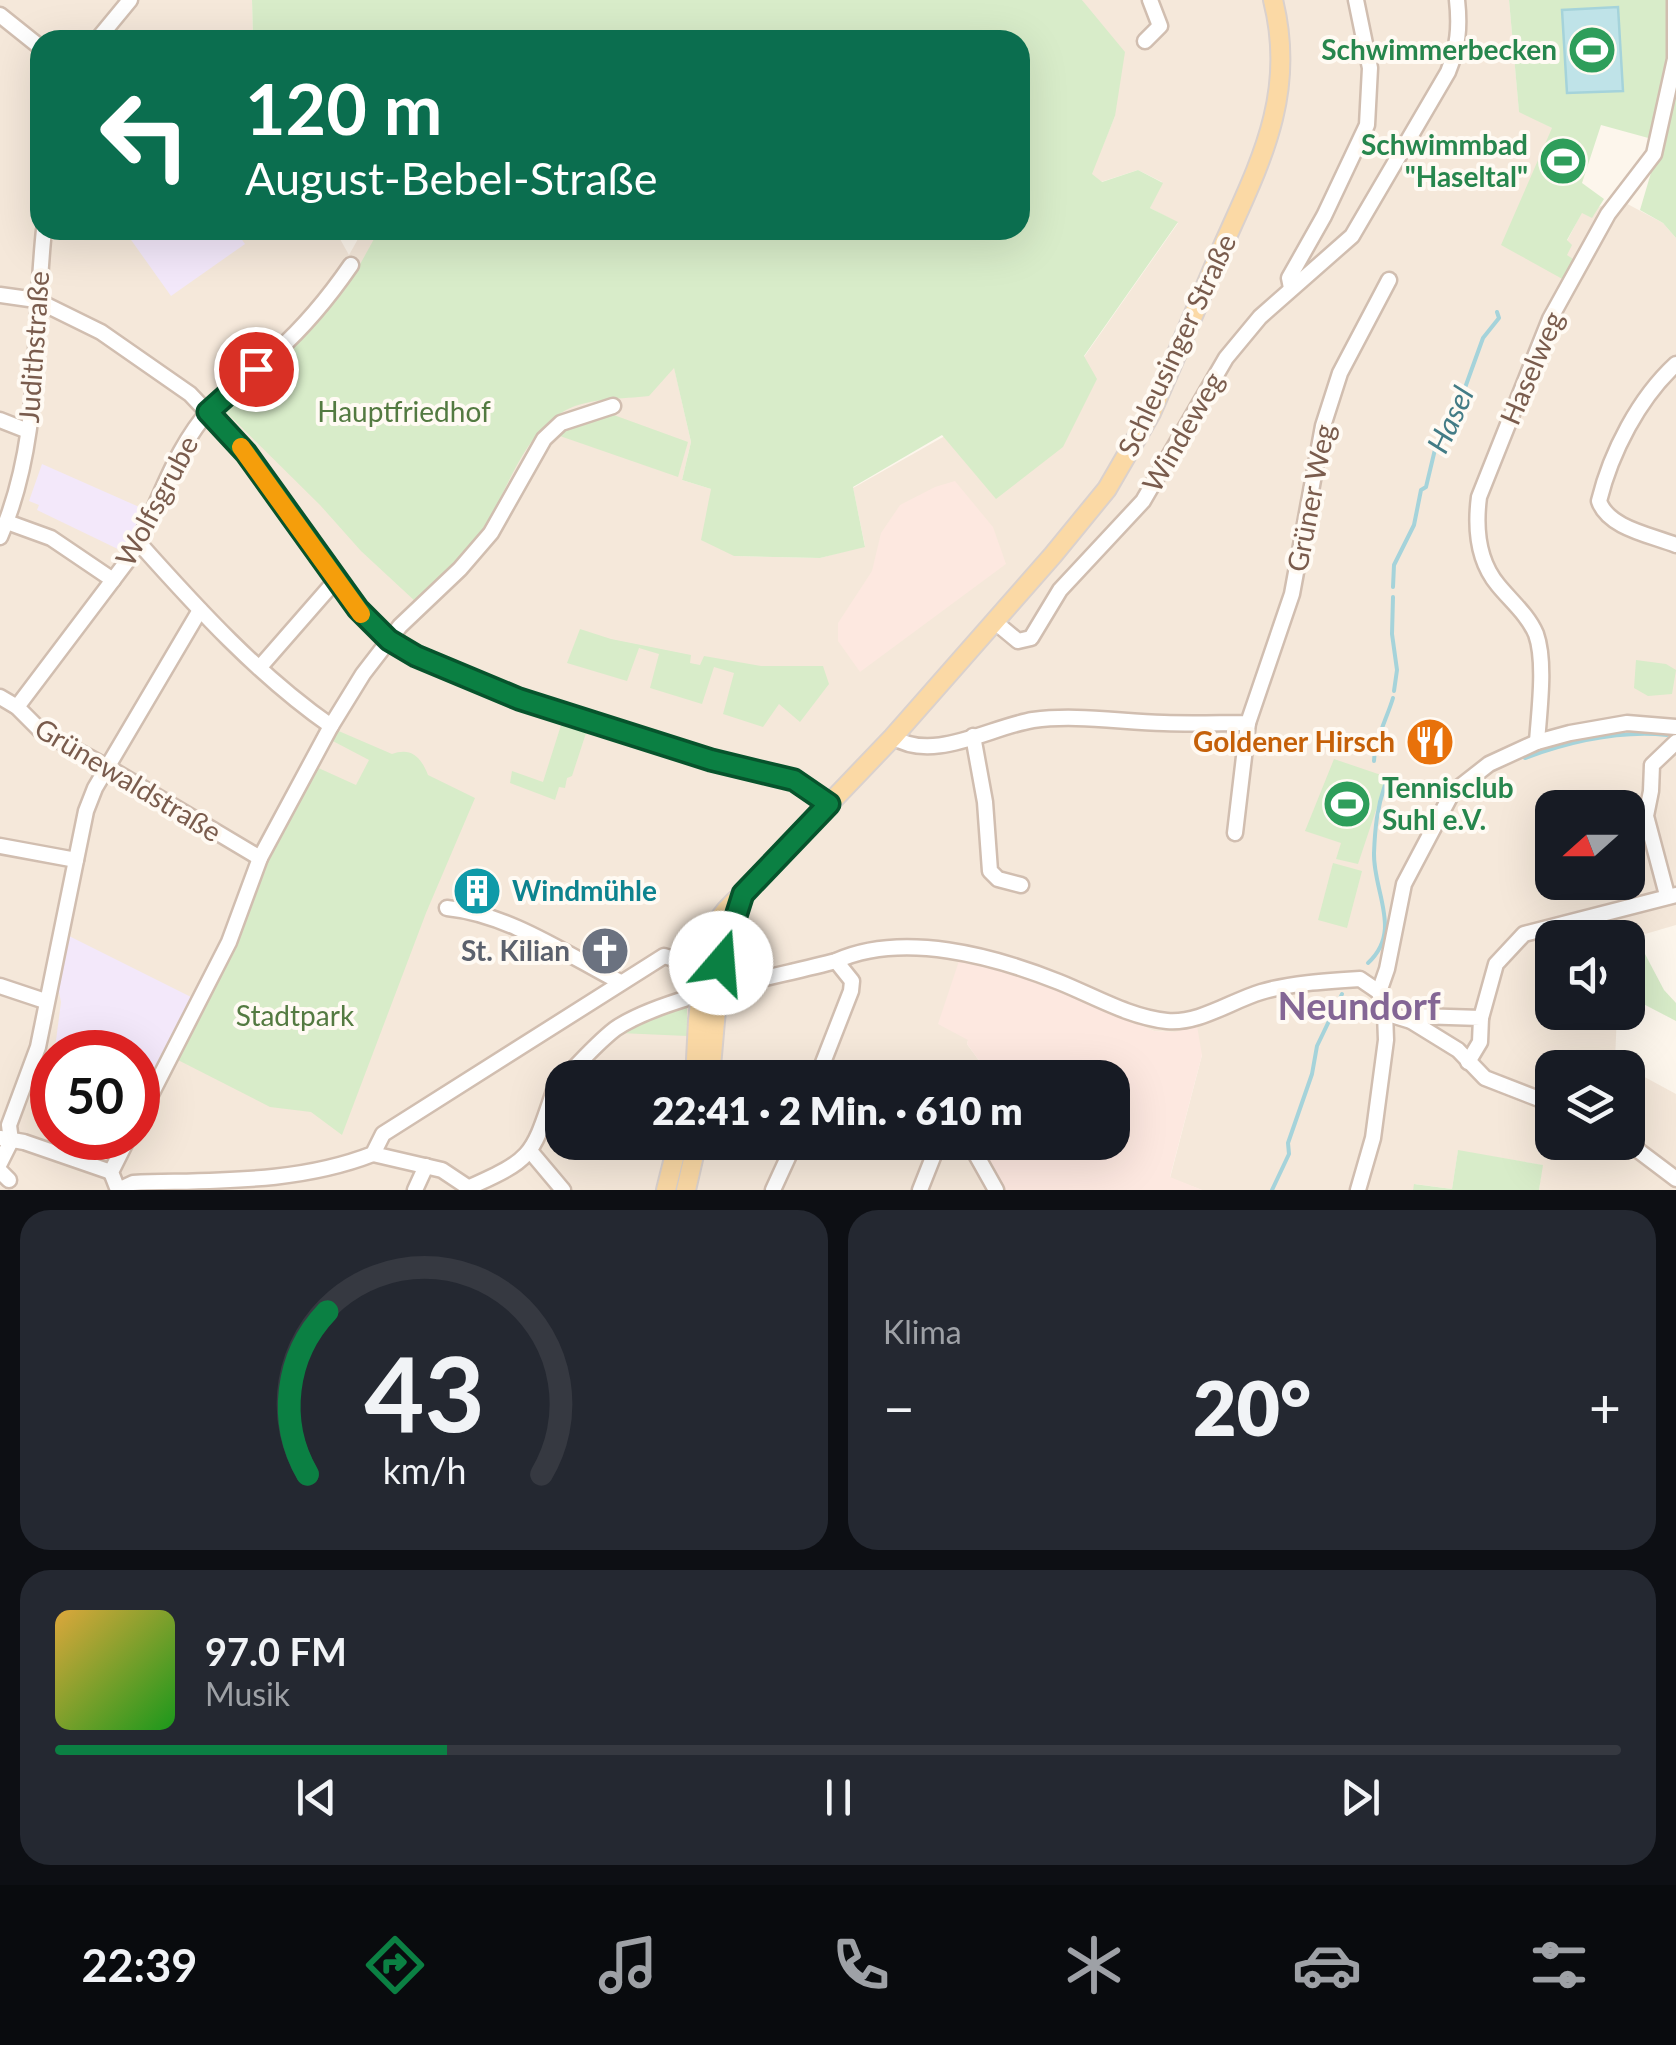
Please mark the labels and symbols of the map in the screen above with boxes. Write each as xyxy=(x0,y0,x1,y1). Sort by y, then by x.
sports icon: Schwimmerbecken xyxy=(1566,24,1618,76)
place label: Schwimmerbecken xyxy=(1321,32,1557,66)
place label: Schwimmbad "Haseltal" xyxy=(1361,127,1528,193)
sports icon: Schwimmbad "Haseltal" xyxy=(1537,135,1589,187)
street label: Schleusinger Straße xyxy=(1110,228,1242,461)
street label: Judithstraße xyxy=(11,270,55,424)
street label: Haselweg xyxy=(1492,306,1570,429)
pin xyxy=(214,327,299,412)
street label: Windeweg xyxy=(1134,366,1230,497)
water label: Hasel xyxy=(1418,380,1480,458)
park label: Hauptfriedhof xyxy=(317,394,491,428)
street label: Grüner Weg xyxy=(1279,421,1341,574)
street label: Wolfsgrube xyxy=(108,430,205,571)
street label: Grünewaldstraße xyxy=(29,710,228,848)
restaurant icon: Goldener Hirsch xyxy=(1404,716,1456,768)
place label: Goldener Hirsch xyxy=(1193,724,1395,758)
place label: Tennisclub Suhl e.V. xyxy=(1382,770,1514,836)
sports icon: Tennisclub Suhl e.V. xyxy=(1321,778,1373,830)
north arrow xyxy=(1535,790,1645,900)
building icon: Windmühle xyxy=(451,865,503,917)
place label: Windmühle xyxy=(512,873,657,907)
position arrow xyxy=(669,911,773,1015)
church icon: St. Kilian xyxy=(579,925,631,977)
place label: St. Kilian xyxy=(461,933,570,967)
district label: Neundorf xyxy=(1277,982,1441,1028)
park label: Stadtpark xyxy=(236,998,355,1032)
speed limit sign: 50 xyxy=(30,1030,160,1160)

